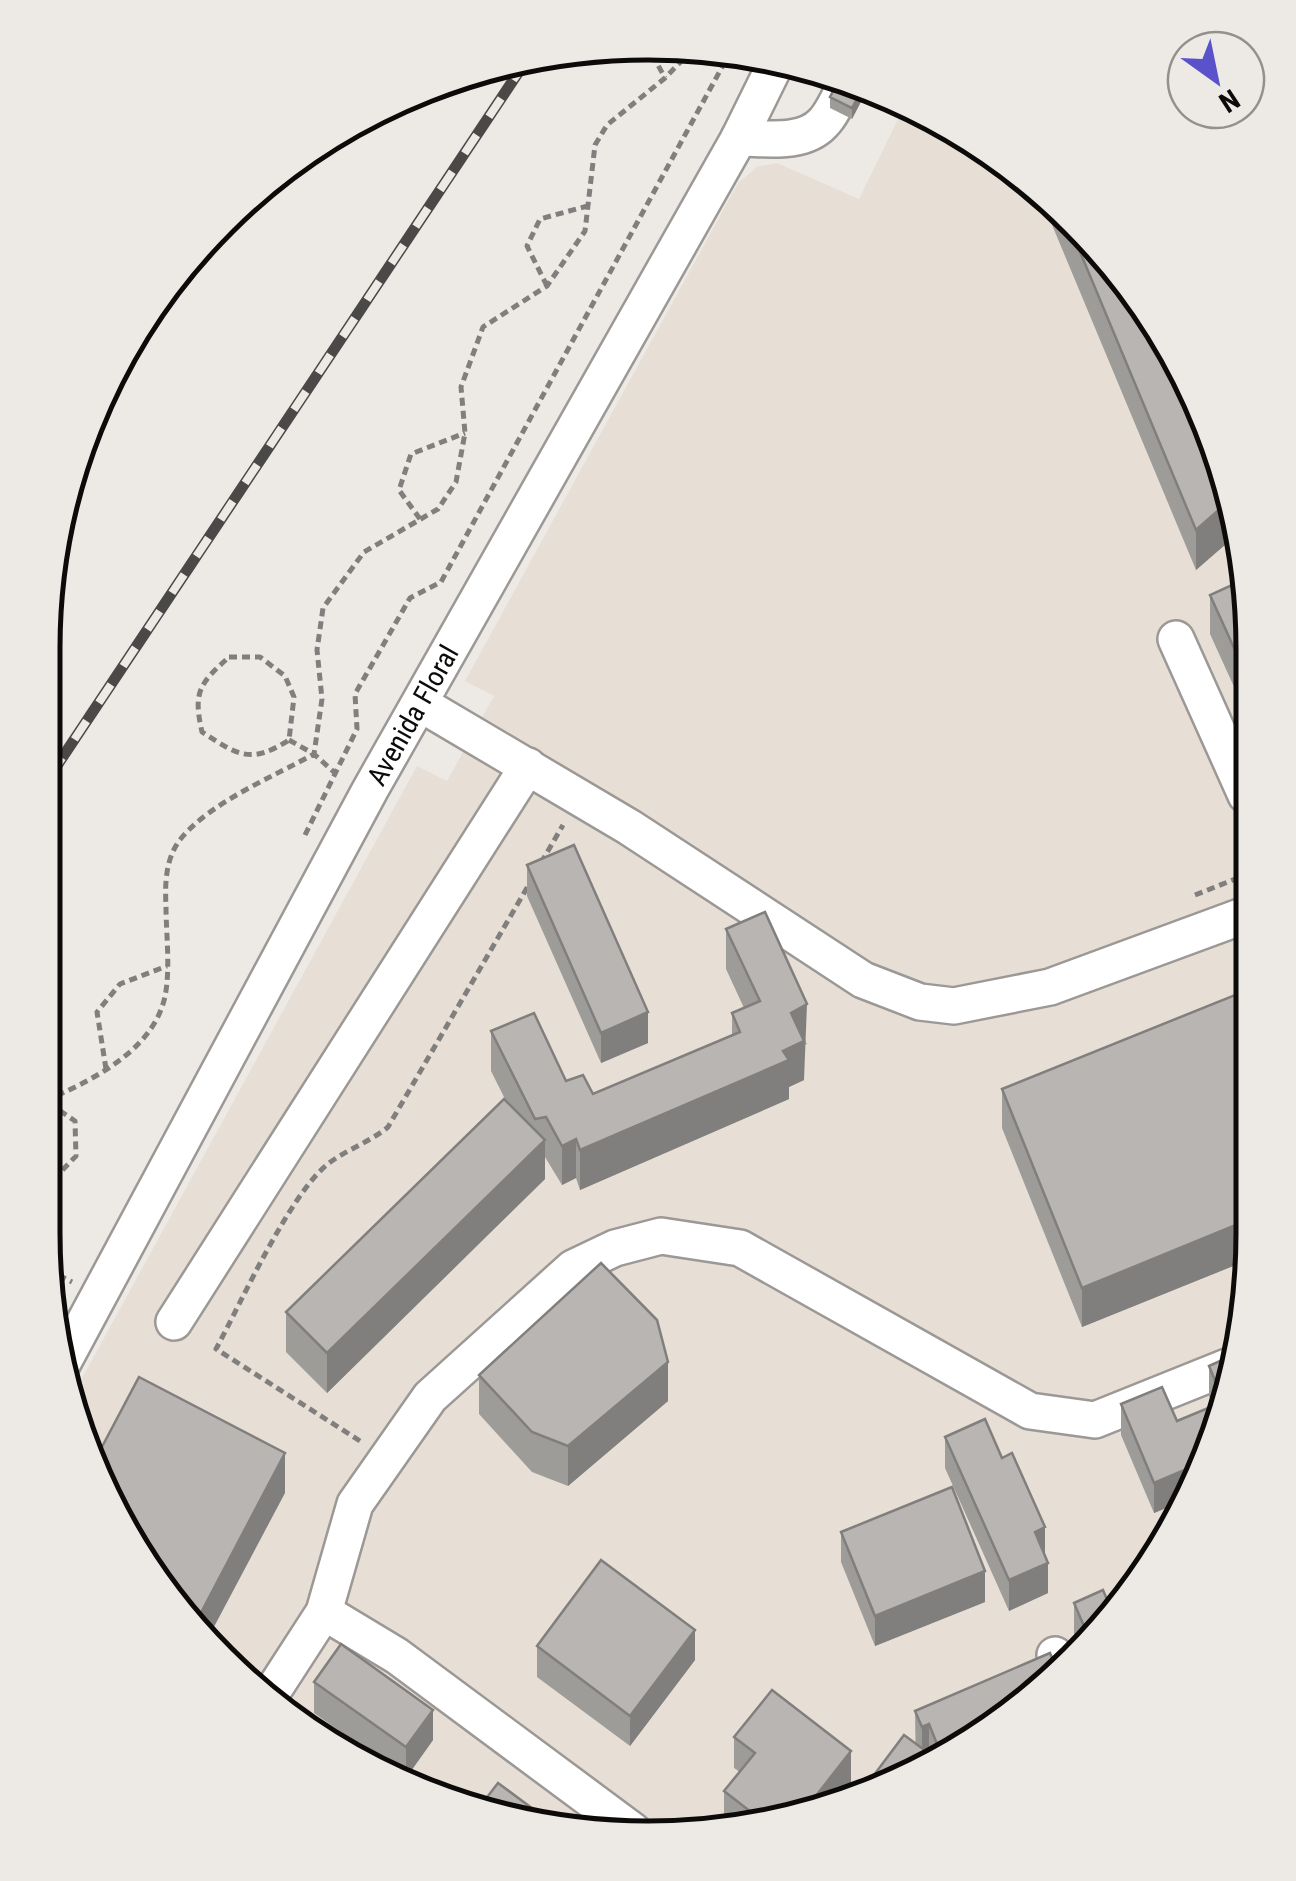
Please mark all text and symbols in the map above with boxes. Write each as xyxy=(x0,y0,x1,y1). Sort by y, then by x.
north arrow xyxy=(1166,30,1266,130)
text: N xyxy=(1213,82,1246,119)
street label: Avenida Floral xyxy=(360,639,465,791)

